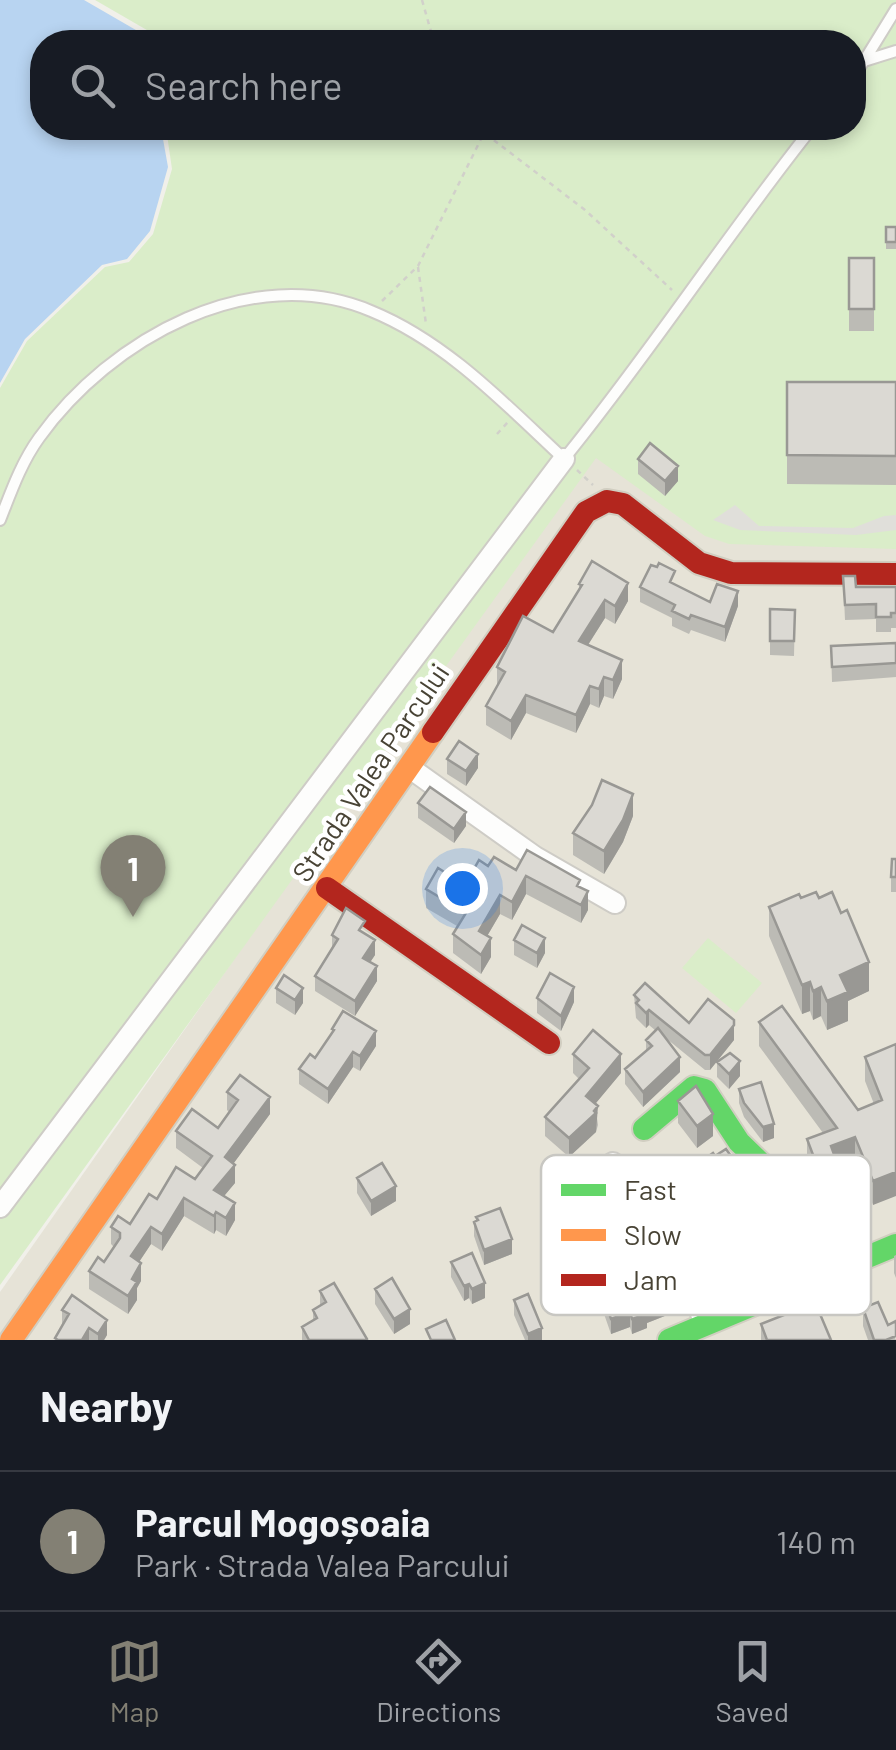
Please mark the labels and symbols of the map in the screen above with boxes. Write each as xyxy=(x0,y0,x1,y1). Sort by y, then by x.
street label: Strada Valea Parcului xyxy=(284,656,456,888)
pin: 1 xyxy=(100,834,166,917)
your location xyxy=(437,863,488,914)
legend xyxy=(541,1155,871,1315)
text: Fast xyxy=(624,1172,677,1206)
text: Slow xyxy=(624,1217,682,1251)
text: Jam xyxy=(624,1262,678,1296)

